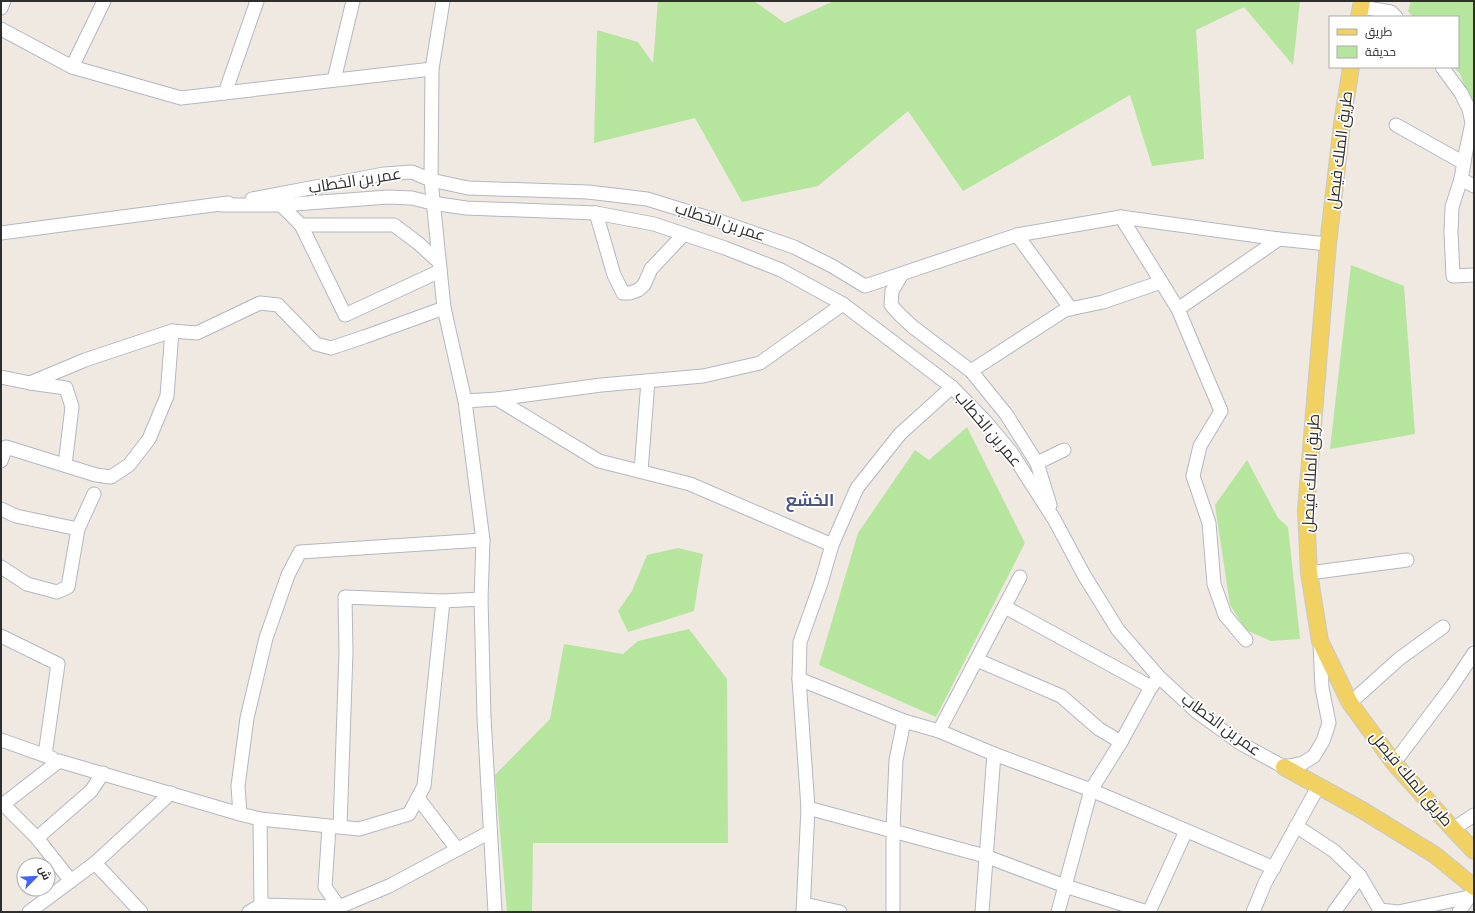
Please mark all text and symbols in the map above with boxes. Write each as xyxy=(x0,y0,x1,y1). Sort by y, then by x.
legend xyxy=(1329,16,1459,68)
text: طريق xyxy=(1365,26,1393,39)
text: حديقة xyxy=(1365,46,1396,59)
street label: طريق الملك فيصل xyxy=(1325,90,1357,210)
street label: عمر بن الخطاب xyxy=(308,166,403,198)
street label: عمر بن الخطاب xyxy=(672,200,767,246)
street label: عمر بن الخطاب xyxy=(950,388,1024,471)
street label: طريق الملك فيصل xyxy=(1300,413,1324,533)
district label: الخشع xyxy=(786,491,834,512)
street label: عمر بن الخطاب xyxy=(1177,691,1264,761)
street label: طريق الملك فيصل xyxy=(1365,728,1455,831)
north arrow xyxy=(16,857,56,897)
text: ش xyxy=(36,864,53,882)

